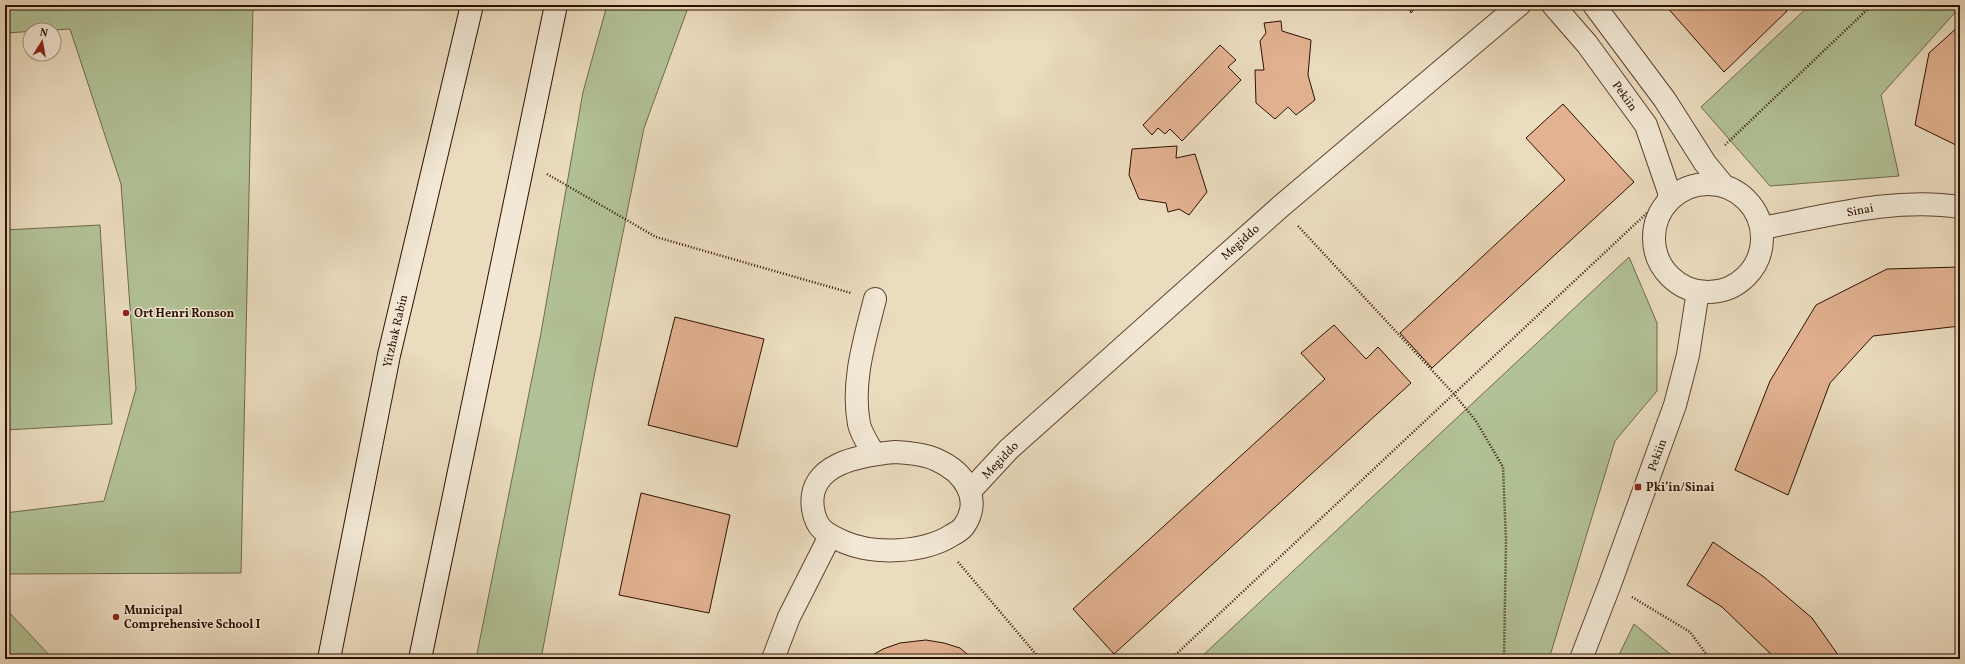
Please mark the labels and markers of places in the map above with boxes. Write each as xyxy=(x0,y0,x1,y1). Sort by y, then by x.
place label: Ort Henri Ronson xyxy=(134,306,235,322)
marker: Ort Henri Ronson xyxy=(121,308,131,318)
place label: Pki’in/Sinai xyxy=(1646,480,1715,496)
marker: Pki’in/Sinai xyxy=(1633,482,1643,492)
place label: Municipal Comprehensive School I xyxy=(124,603,261,633)
marker: Municipal Comprehensive School I xyxy=(111,612,121,622)

